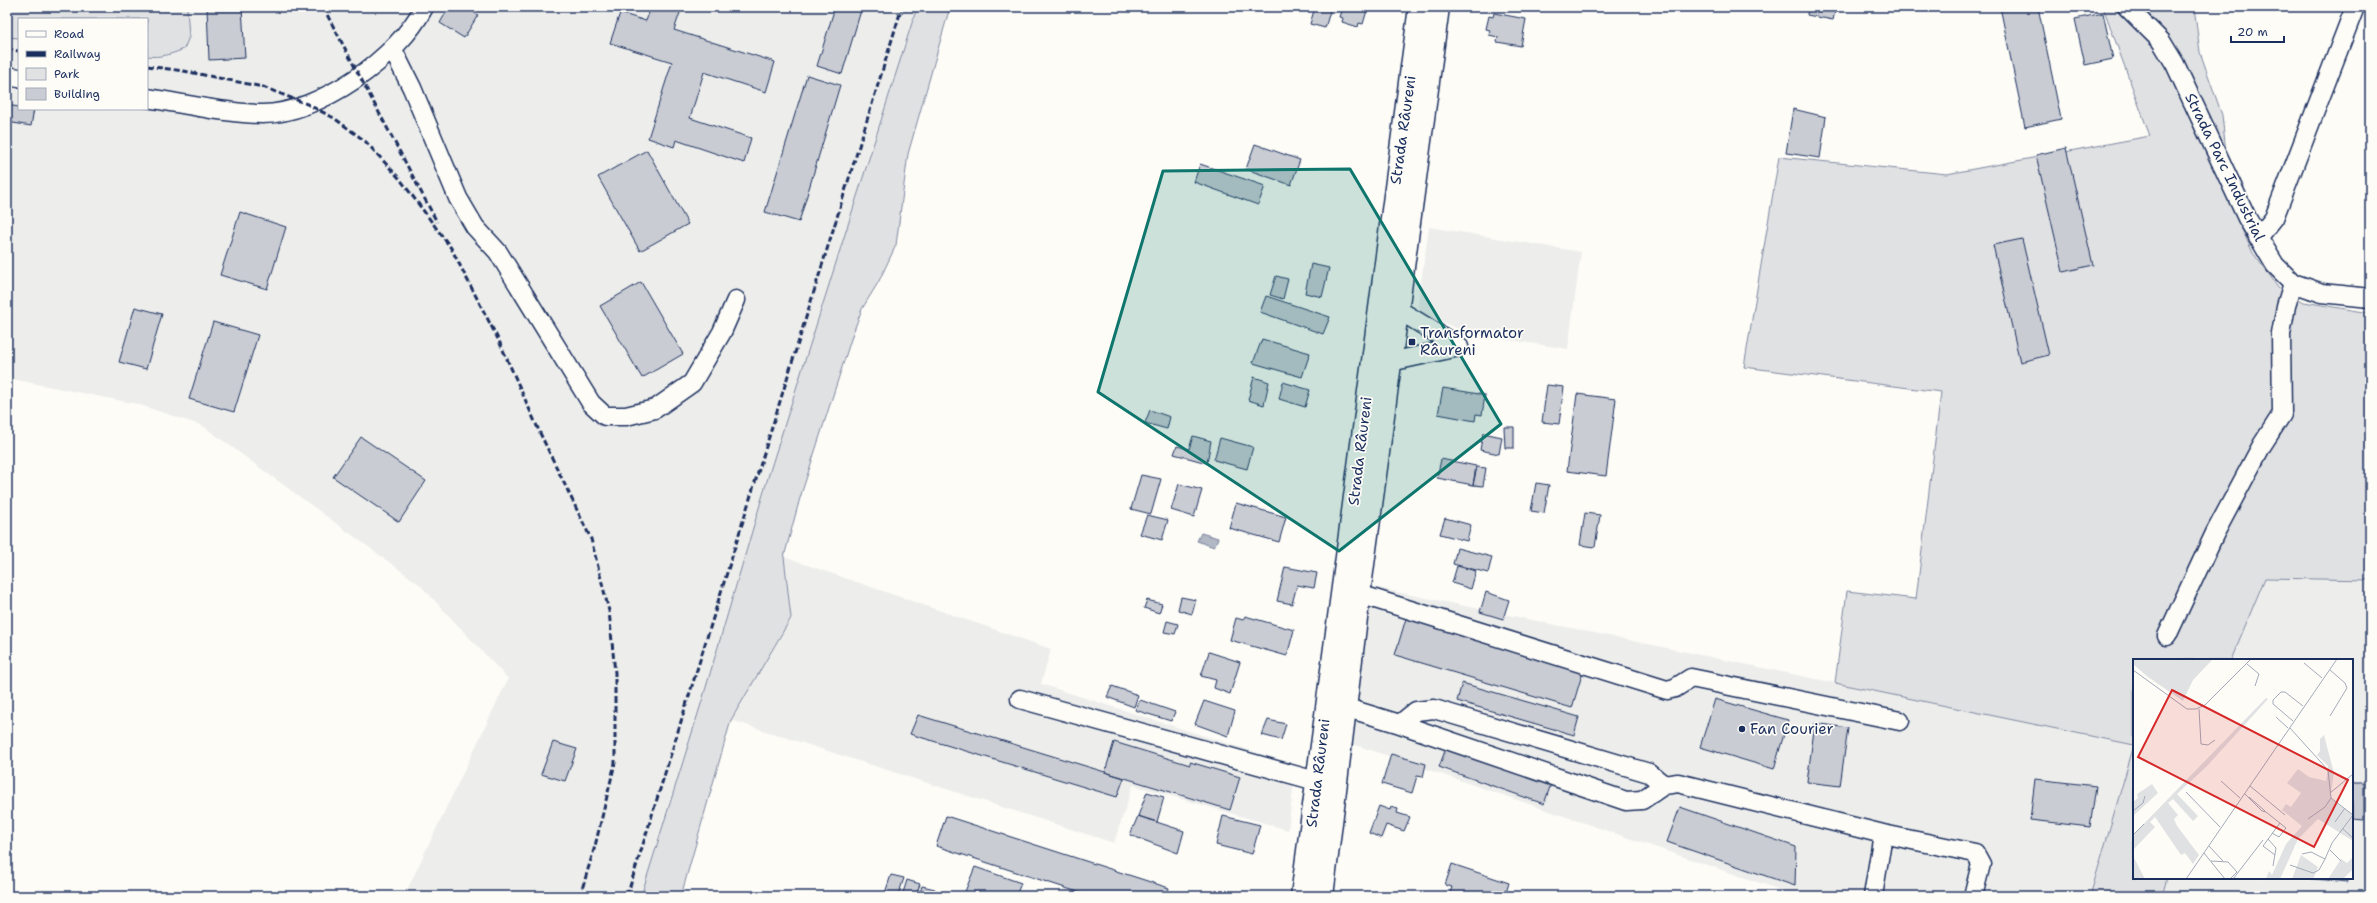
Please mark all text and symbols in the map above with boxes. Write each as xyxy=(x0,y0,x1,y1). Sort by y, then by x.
legend xyxy=(18,18,148,110)
scale bar xyxy=(2231,18,2284,44)
text: 20 m xyxy=(2237,24,2268,40)
text: Road xyxy=(54,26,85,42)
text: Railway xyxy=(54,46,101,62)
text: Park xyxy=(54,66,80,82)
street label: Strada Râureni xyxy=(1385,74,1421,186)
text: Building xyxy=(54,86,100,102)
street label: Strada Parc Industrial xyxy=(2180,90,2270,245)
place label: Transformator Râureni xyxy=(1420,323,1524,360)
marker: Transformator Râureni xyxy=(1407,337,1417,347)
street label: Strada Râureni xyxy=(1343,395,1377,507)
inset map xyxy=(2133,659,2353,879)
street label: Strada Râureni xyxy=(1301,717,1335,829)
place label: Fan Courier xyxy=(1750,719,1834,739)
marker: Fan Courier xyxy=(1737,724,1747,734)

